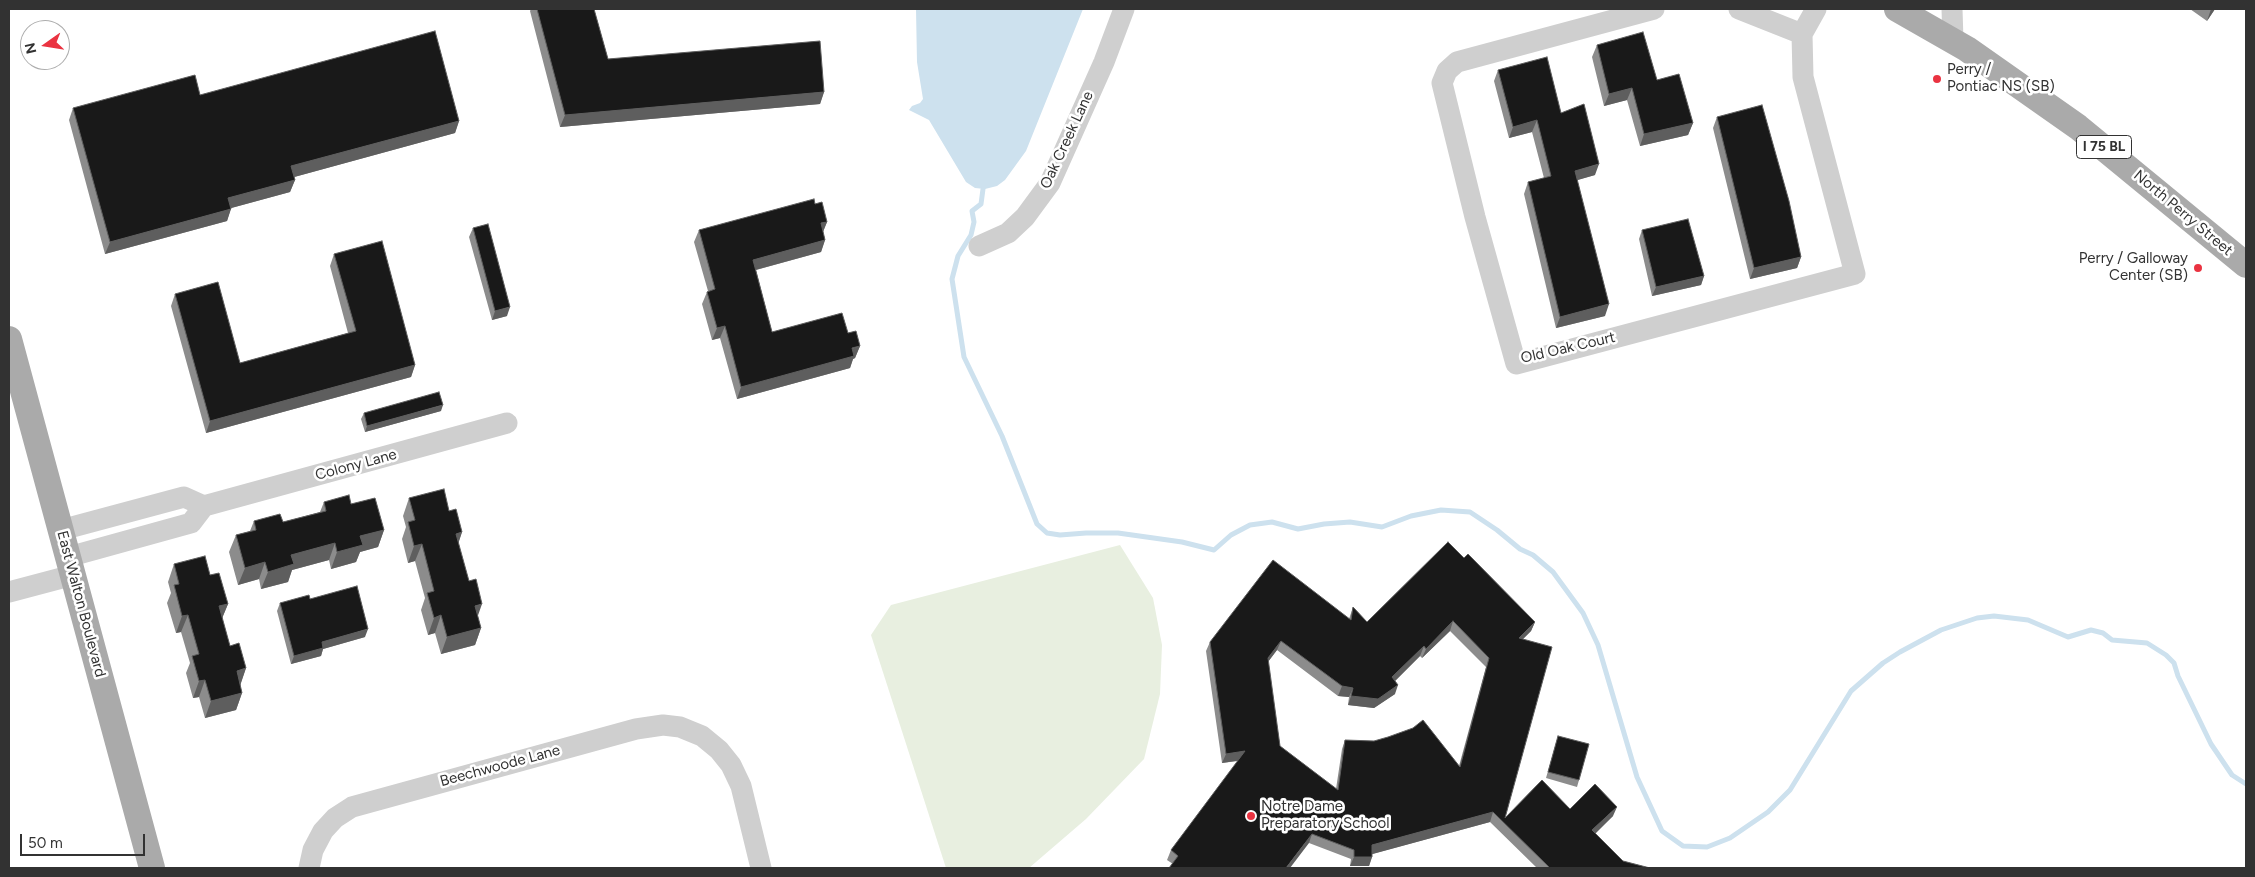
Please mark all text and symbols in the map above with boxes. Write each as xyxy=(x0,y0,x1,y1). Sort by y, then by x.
north arrow xyxy=(20,20,70,70)
text: N xyxy=(21,41,40,55)
place label: Perry / Pontiac NS (SB) xyxy=(1947,61,2055,96)
marker: Perry / Pontiac NS (SB) xyxy=(1931,73,1943,85)
street label: Oak Creek Lane xyxy=(1037,88,1097,192)
road number: I 75 BL xyxy=(2076,136,2132,158)
street label: North Perry Street xyxy=(2130,166,2236,260)
place label: Perry / Galloway Center (SB) xyxy=(2079,250,2188,285)
marker: Perry / Galloway Center (SB) xyxy=(2192,262,2204,274)
street label: Old Oak Court xyxy=(1519,328,1617,368)
street label: Colony Lane xyxy=(313,446,399,484)
street label: East Walton Boulevard xyxy=(53,529,109,679)
street label: Beechwoode Lane xyxy=(438,741,562,791)
place label: Notre Dame Preparatory School xyxy=(1261,798,1390,833)
marker: Notre Dame Preparatory School xyxy=(1245,810,1257,822)
scale bar xyxy=(22,824,148,856)
text: 50 m xyxy=(28,834,63,852)

